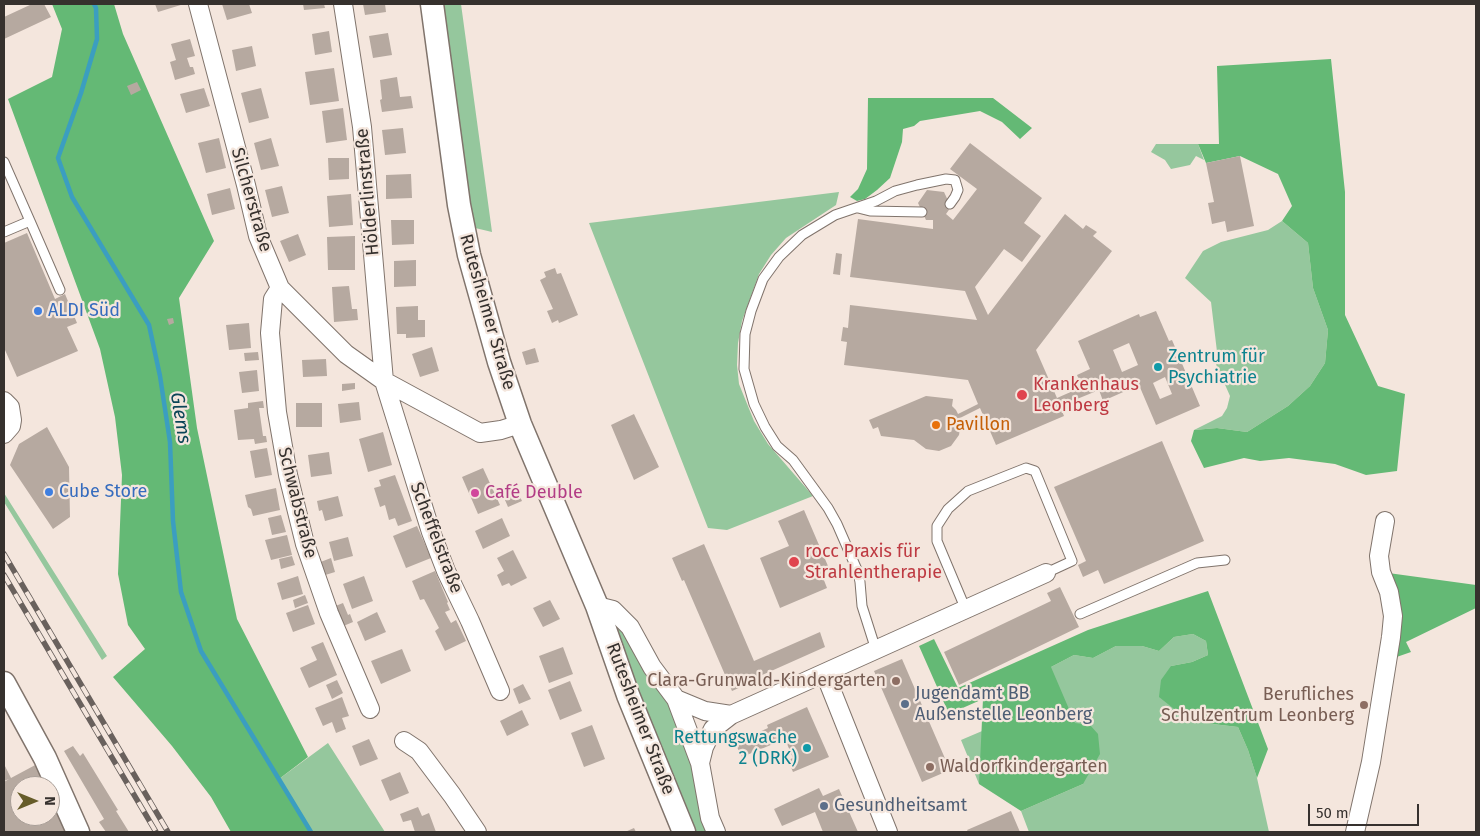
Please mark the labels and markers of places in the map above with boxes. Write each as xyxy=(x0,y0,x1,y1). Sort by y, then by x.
place label: ALDI Süd xyxy=(48,300,120,322)
marker: ALDI Süd xyxy=(32,305,44,317)
place label: Zentrum für Psychiatrie xyxy=(1168,346,1265,388)
marker: Zentrum für Psychiatrie xyxy=(1152,361,1164,373)
place label: Krankenhaus Leonberg xyxy=(1033,374,1139,416)
marker: Krankenhaus Leonberg xyxy=(1015,388,1029,402)
place label: Pavillon xyxy=(946,414,1010,436)
marker: Pavillon xyxy=(930,419,942,431)
place label: Cube Store xyxy=(59,481,147,503)
place label: Café Deuble xyxy=(485,482,583,504)
marker: Cube Store xyxy=(43,486,55,498)
marker: Café Deuble xyxy=(469,487,481,499)
place label: rocc Praxis für Strahlentherapie xyxy=(805,541,942,584)
marker: rocc Praxis für Strahlentherapie xyxy=(787,555,801,569)
place label: Clara-Grunwald-Kindergarten xyxy=(647,670,886,692)
marker: Clara-Grunwald-Kindergarten xyxy=(890,675,902,687)
place label: Jugendamt BB Außenstelle Leonberg xyxy=(915,683,1092,726)
place label: Berufliches Schulzentrum Leonberg xyxy=(1161,684,1354,726)
marker: Jugendamt BB Außenstelle Leonberg xyxy=(899,698,911,710)
marker: Berufliches Schulzentrum Leonberg xyxy=(1358,699,1370,711)
place label: Rettungswache 2 (DRK) xyxy=(674,727,797,770)
marker: Rettungswache 2 (DRK) xyxy=(801,742,813,754)
place label: Waldorfkindergarten xyxy=(940,756,1108,778)
marker: Waldorfkindergarten xyxy=(924,761,936,773)
place label: Gesundheitsamt xyxy=(834,795,967,817)
marker: Gesundheitsamt xyxy=(818,800,830,812)

